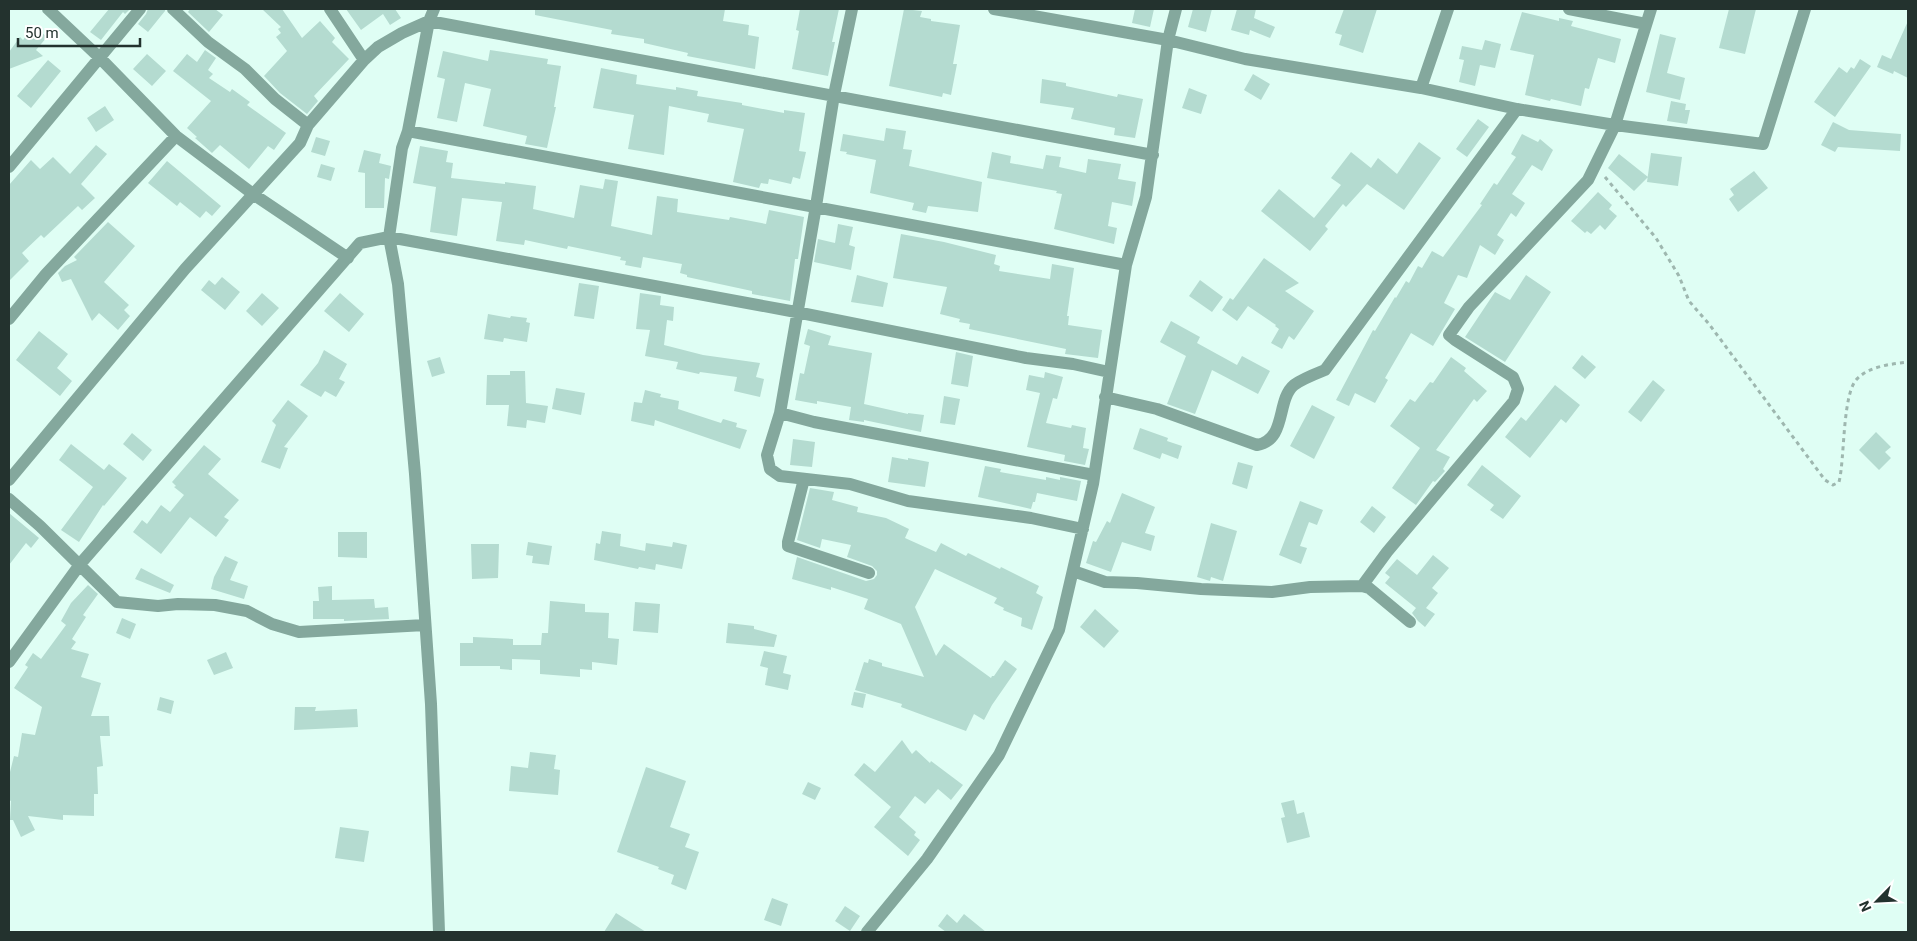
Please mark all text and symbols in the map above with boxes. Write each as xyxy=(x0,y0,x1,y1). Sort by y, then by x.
scale bar xyxy=(18,15,140,47)
text: 50 m xyxy=(25,24,59,42)
north arrow xyxy=(1852,876,1902,926)
text: N xyxy=(1856,899,1874,914)

